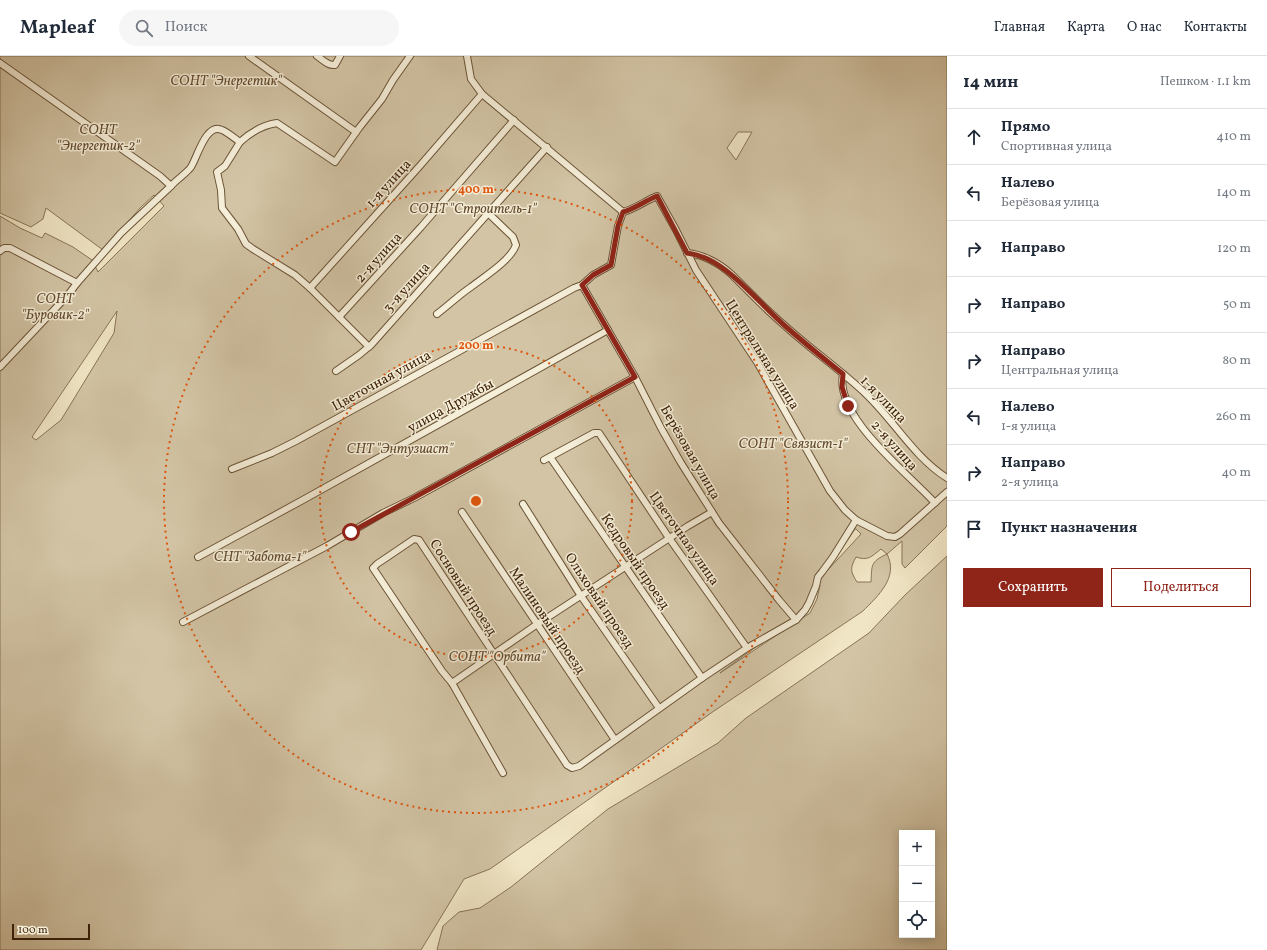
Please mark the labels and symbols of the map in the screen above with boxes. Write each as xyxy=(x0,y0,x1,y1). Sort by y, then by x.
park label: СОНТ "Энергетик" xyxy=(170,72,283,91)
park label: СОНТ "Энергетик-2" xyxy=(56,121,141,156)
street label: 1-я улица xyxy=(362,156,416,212)
text: 400 m xyxy=(458,182,494,198)
park label: СОНТ "Строитель-1" xyxy=(409,200,538,219)
street label: 2-я улица xyxy=(351,229,407,287)
street label: 3-я улица xyxy=(379,259,435,317)
park label: СОНТ "Буровик-2" xyxy=(21,290,90,325)
street label: Центральная улица xyxy=(720,296,803,414)
text: 200 m xyxy=(458,338,494,354)
street label: Цветочная улица xyxy=(329,346,435,416)
street label: 1-я улица xyxy=(855,372,910,428)
street label: улица Дружбы xyxy=(404,375,497,438)
route end xyxy=(839,397,857,415)
street label: Берёзовая улица xyxy=(655,402,724,503)
street label: 2-я улица xyxy=(866,417,922,475)
park label: СОНТ "Связист-1" xyxy=(739,435,849,454)
park label: СНТ "Энтузиаст" xyxy=(347,440,455,459)
street label: Цветочная улица xyxy=(644,488,723,590)
centre of rings xyxy=(469,494,483,508)
street label: Кедровый проезд xyxy=(596,510,674,613)
route start xyxy=(342,523,360,541)
street label: Сосновый проезд xyxy=(424,536,501,640)
park label: СНТ "Забота-1" xyxy=(214,548,307,567)
street label: Ольховый проезд xyxy=(560,549,638,652)
street label: Малиновый проезд xyxy=(504,564,590,678)
park label: СОНТ "Орбита" xyxy=(449,648,547,667)
scale bar xyxy=(12,922,90,941)

